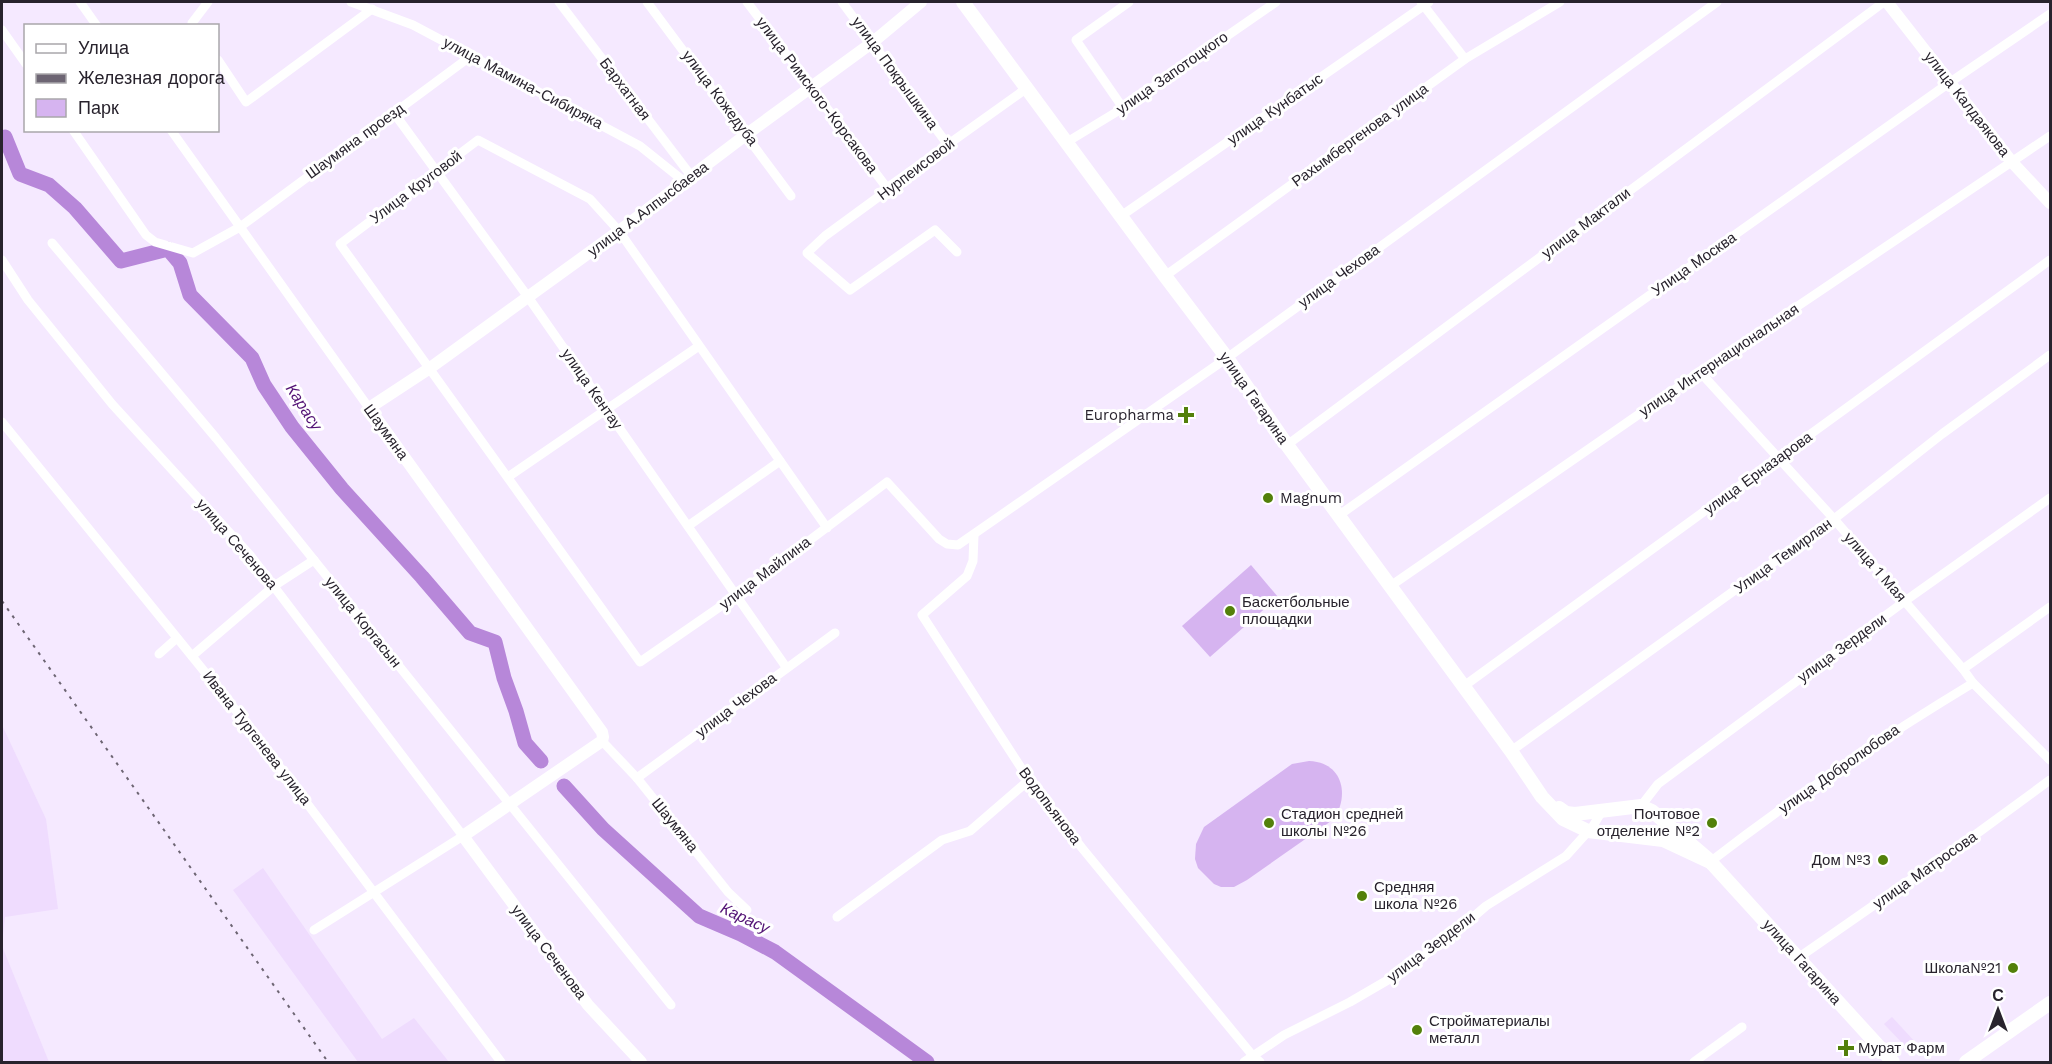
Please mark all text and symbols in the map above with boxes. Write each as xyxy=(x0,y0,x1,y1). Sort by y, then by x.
street label: улица Римского-Корсакова xyxy=(752,13,882,177)
street label: улица Покрышкина xyxy=(848,13,942,133)
legend xyxy=(24,24,219,132)
street label: улица Запотоцкого xyxy=(1113,28,1231,118)
street label: улица Мамина-Сибиряка xyxy=(440,33,606,133)
text: Улица xyxy=(78,37,130,58)
street label: улица Кожедуба xyxy=(678,47,762,150)
street label: улица Калдаякова xyxy=(1920,48,2014,161)
street label: Бархатная xyxy=(596,54,654,124)
text: Железная дорога xyxy=(78,67,226,88)
street label: улица Кунбатыс xyxy=(1224,69,1327,149)
street label: Рахымбергенова улица xyxy=(1288,79,1432,190)
text: Парк xyxy=(78,97,119,118)
street label: Шаумяна проезд xyxy=(302,99,408,183)
street label: Нурпеисовой xyxy=(874,134,958,204)
street label: Улица Круговой xyxy=(367,147,465,227)
street label: улица А.Алпысбаева xyxy=(584,157,712,260)
street label: улица Мактали xyxy=(1538,184,1634,262)
street label: Улица Москва xyxy=(1648,228,1740,300)
street label: улица Чехова xyxy=(1295,240,1384,312)
street label: улица Интернациональная xyxy=(1636,300,1802,420)
street label: улица Кентау xyxy=(558,345,627,433)
street label: улица Гагарина xyxy=(1215,348,1293,448)
water label: Карасу xyxy=(282,380,327,435)
street label: Шаумяна xyxy=(360,401,413,464)
place label: Europharma xyxy=(1084,406,1174,424)
marker: Europharma xyxy=(1179,408,1193,422)
street label: улица Ерназарова xyxy=(1700,427,1816,518)
place label: Magnum xyxy=(1280,489,1342,507)
marker: Magnum xyxy=(1261,491,1275,505)
street label: улица Сеченова xyxy=(193,495,282,593)
street label: Улица Темирлан xyxy=(1731,515,1835,597)
street label: улица 1 Мая xyxy=(1840,529,1910,605)
street label: улица Майлина xyxy=(716,532,815,613)
street label: улица Коргасын xyxy=(321,573,405,671)
place label: Баскетбольные площадки xyxy=(1242,593,1350,628)
marker: Баскетбольные площадки xyxy=(1223,604,1237,618)
street label: улица Зердели xyxy=(1794,610,1890,686)
street label: Ивана Тургенева улица xyxy=(199,667,315,809)
street label: улица Чехова xyxy=(692,668,780,741)
street label: улица Добролюбова xyxy=(1775,720,1903,817)
street label: Водопьянова xyxy=(1015,764,1085,849)
street label: Шаумяна xyxy=(648,794,703,856)
place label: Стадион средней школы №26 xyxy=(1281,805,1403,840)
place label: Почтовое отделение №2 xyxy=(1597,805,1700,840)
marker: Стадион средней школы №26 xyxy=(1262,816,1276,830)
marker: Почтовое отделение №2 xyxy=(1705,816,1719,830)
street label: улица Матросова xyxy=(1870,827,1981,913)
place label: Дом №3 xyxy=(1812,851,1871,869)
marker: Дом №3 xyxy=(1876,853,1890,867)
place label: Средняя школа №26 xyxy=(1374,878,1457,913)
marker: Средняя школа №26 xyxy=(1355,889,1369,903)
water label: Карасу xyxy=(717,898,773,938)
street label: улица Сеченова xyxy=(508,901,591,1003)
street label: улица Зердели xyxy=(1383,908,1479,986)
street label: улица Гагарина xyxy=(1759,916,1846,1009)
place label: Школа№21 xyxy=(1924,959,2001,977)
marker: Школа№21 xyxy=(2006,961,2020,975)
north arrow xyxy=(1968,980,2028,1040)
text: С xyxy=(1992,986,2004,1005)
place label: Стройматериалы металл xyxy=(1429,1012,1550,1047)
marker: Стройматериалы металл xyxy=(1410,1023,1424,1037)
place label: Мурат Фарм xyxy=(1858,1039,1945,1057)
marker: Мурат Фарм xyxy=(1839,1041,1853,1055)

